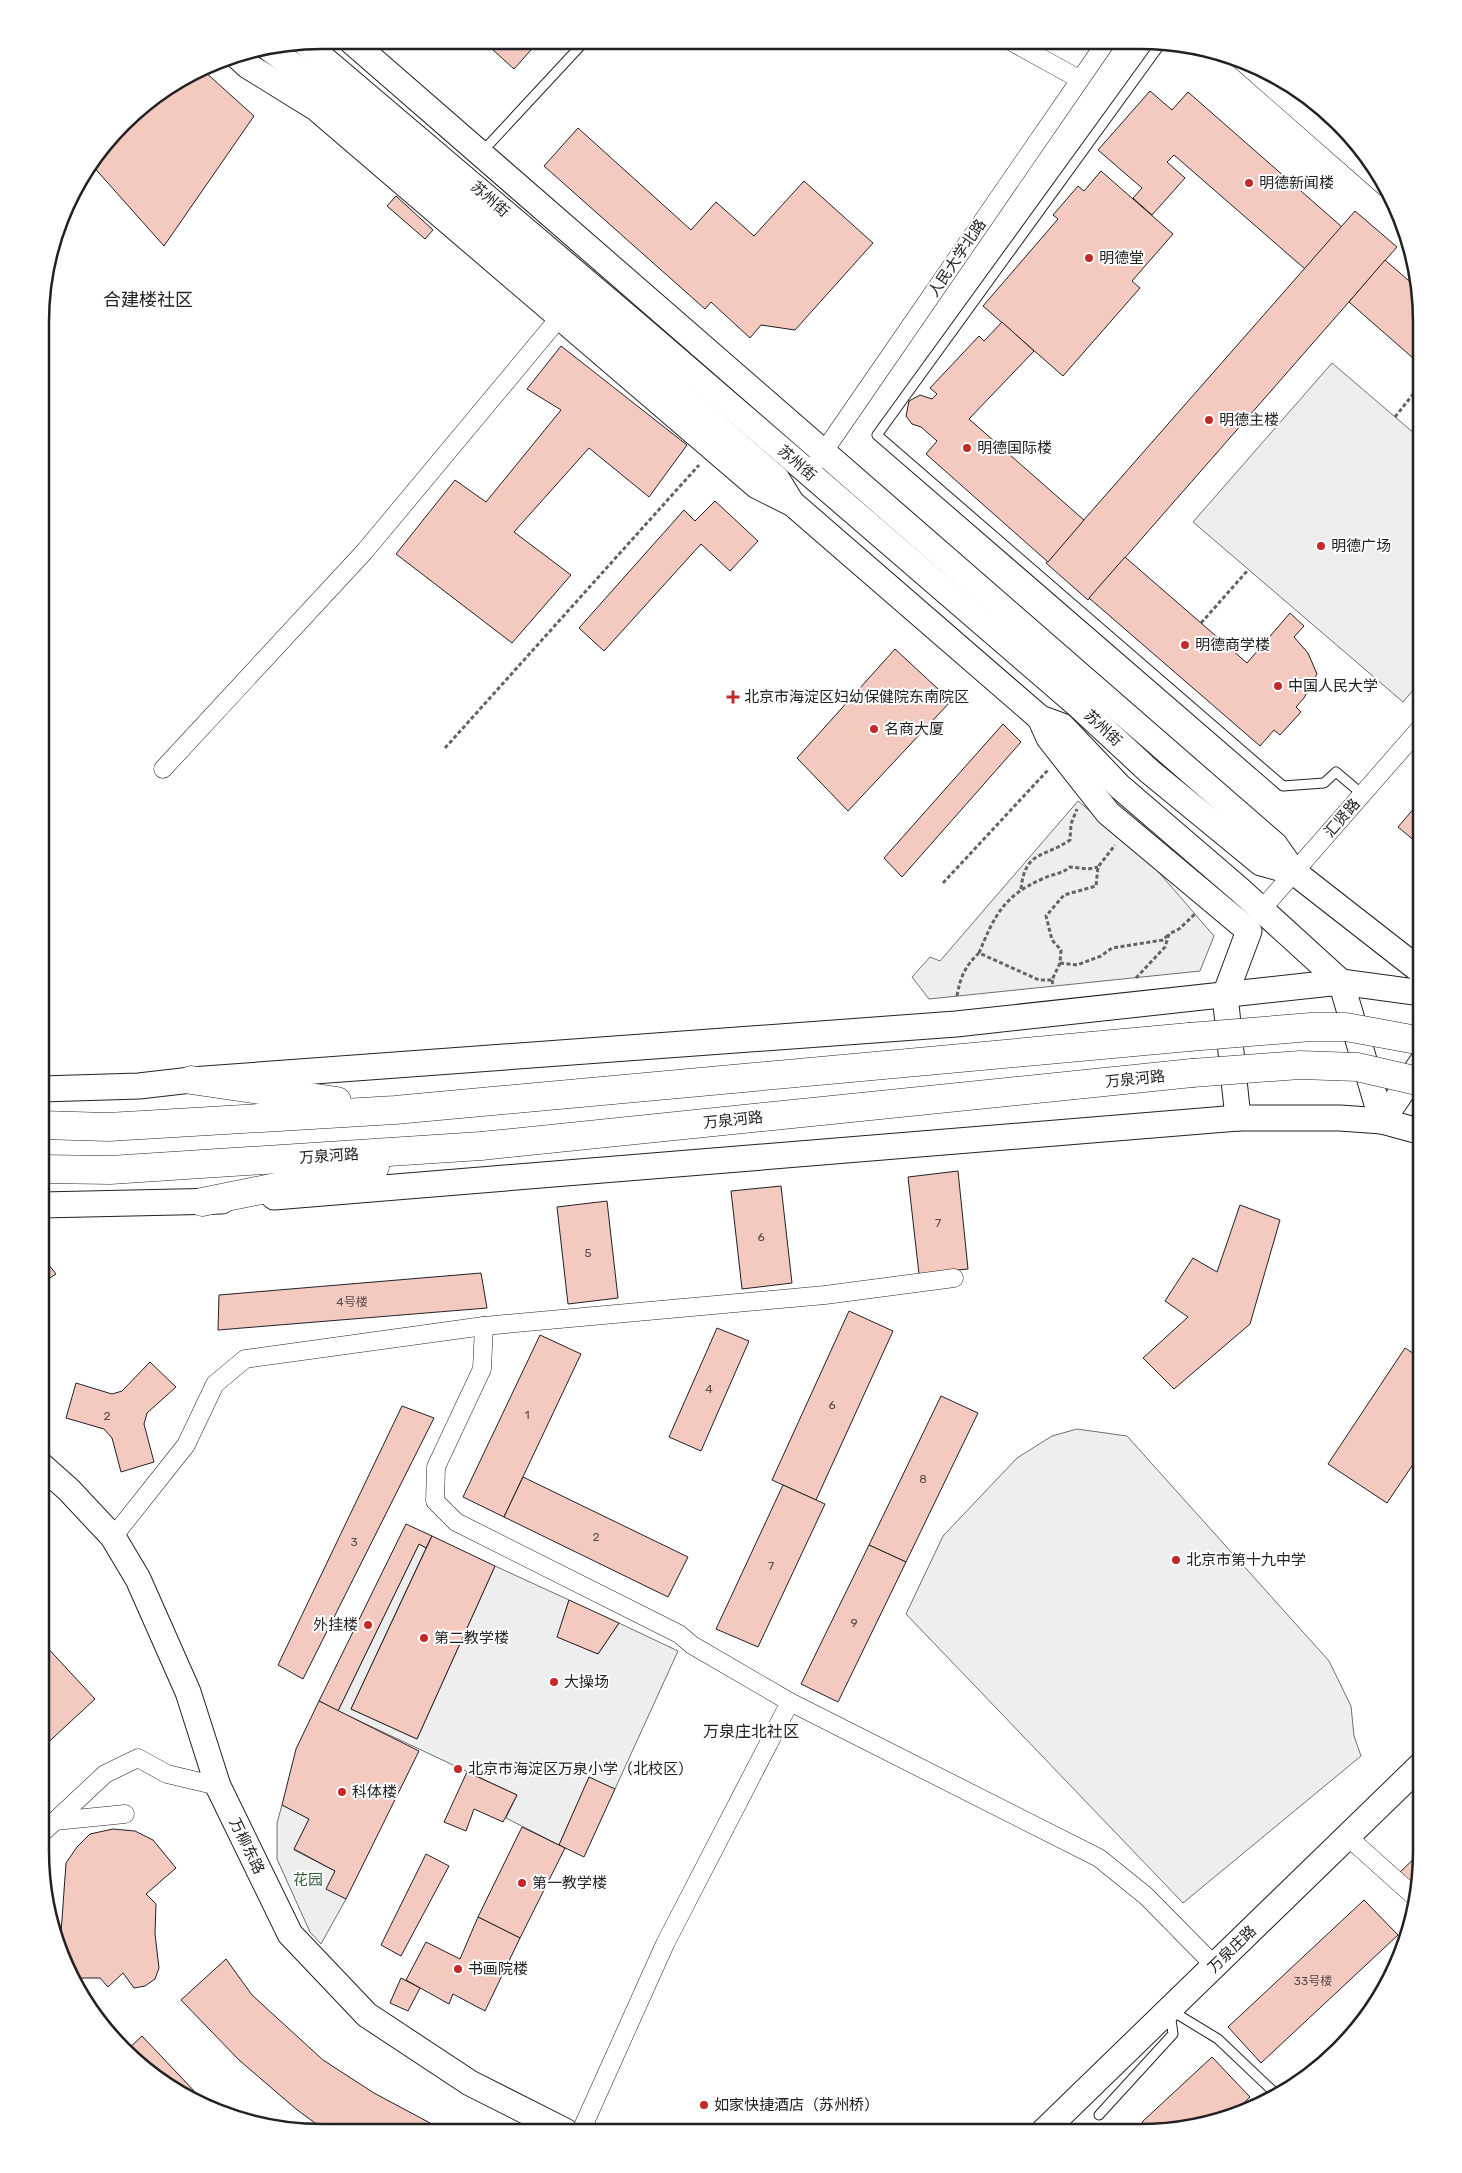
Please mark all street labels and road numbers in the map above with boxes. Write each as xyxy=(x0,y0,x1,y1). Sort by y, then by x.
street label: 苏州街 xyxy=(467,177,513,221)
street label: 人民大学北路 xyxy=(924,216,990,300)
street label: 苏州街 xyxy=(774,441,820,485)
street label: 苏州街 xyxy=(1080,706,1126,750)
street label: 汇贤路 xyxy=(1320,795,1364,841)
street label: 万泉河路 xyxy=(1104,1067,1166,1091)
street label: 万泉河路 xyxy=(702,1108,764,1132)
street label: 万泉河路 xyxy=(298,1145,360,1167)
street label: 万柳东路 xyxy=(226,1815,268,1877)
street label: 万泉庄路 xyxy=(1204,1922,1260,1976)

